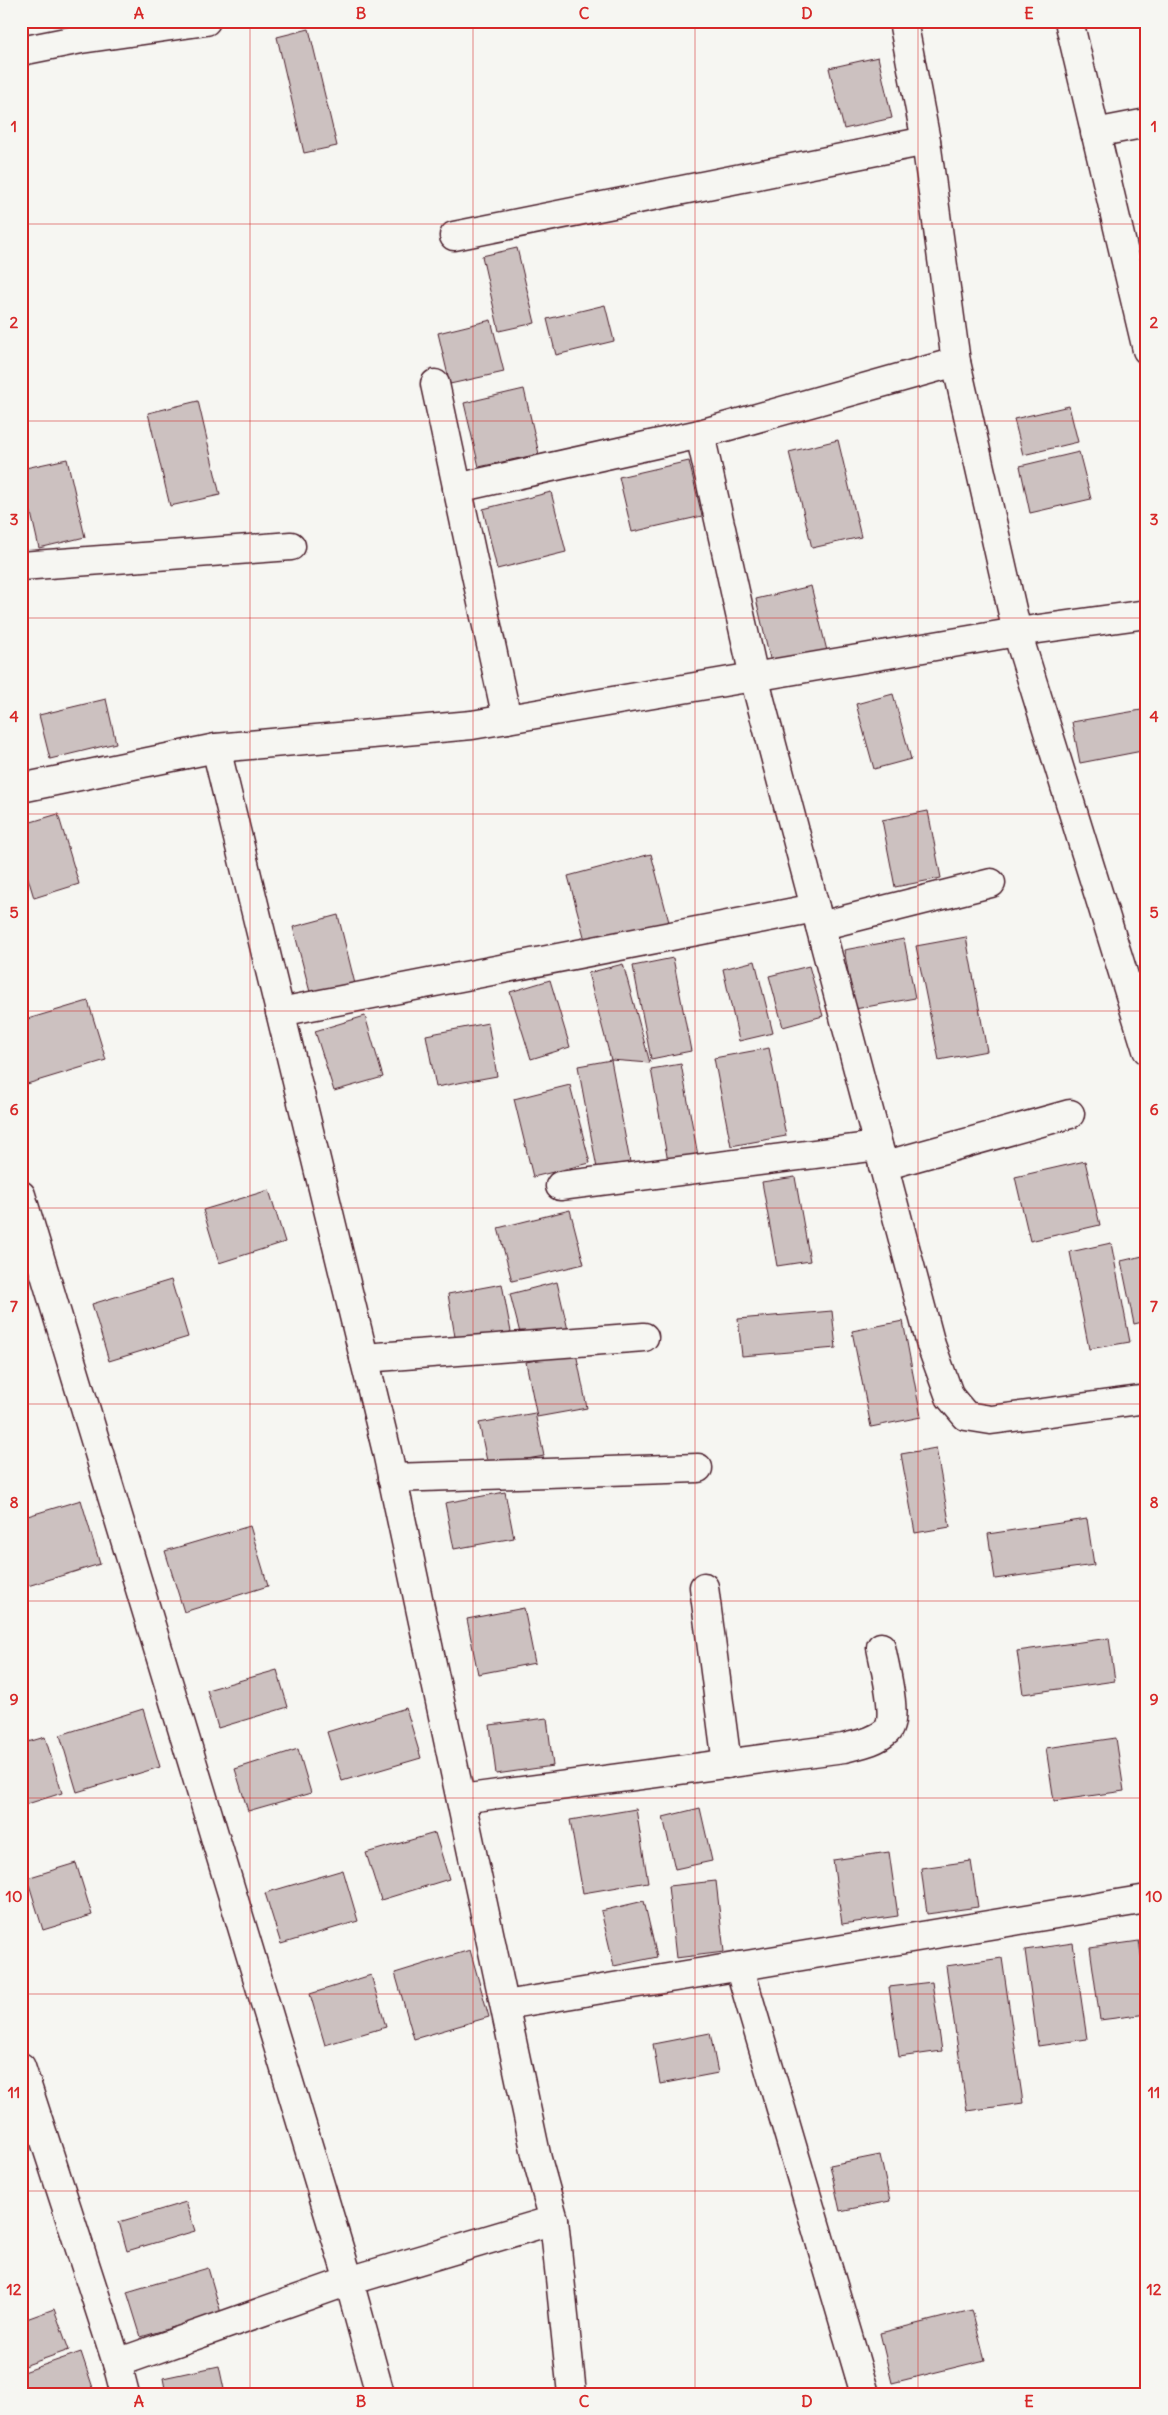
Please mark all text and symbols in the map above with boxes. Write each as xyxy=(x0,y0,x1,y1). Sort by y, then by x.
text: A xyxy=(134,3,144,23)
text: B xyxy=(356,3,367,23)
text: C xyxy=(579,3,590,23)
text: D xyxy=(801,3,813,23)
text: E xyxy=(1024,3,1034,23)
text: 1 xyxy=(11,116,17,136)
text: 1 xyxy=(1151,116,1157,136)
text: 2 xyxy=(10,312,19,332)
text: 2 xyxy=(1150,312,1159,332)
text: 3 xyxy=(9,509,19,529)
text: 3 xyxy=(1149,509,1159,529)
text: 4 xyxy=(9,706,19,726)
text: 4 xyxy=(1149,706,1159,726)
text: 5 xyxy=(9,902,19,922)
text: 5 xyxy=(1149,902,1159,922)
text: 6 xyxy=(9,1099,19,1119)
text: 6 xyxy=(1149,1099,1159,1119)
text: 7 xyxy=(10,1296,18,1316)
text: 7 xyxy=(1150,1296,1158,1316)
text: 8 xyxy=(9,1492,19,1512)
text: 8 xyxy=(1149,1492,1159,1512)
text: 9 xyxy=(9,1689,19,1709)
text: 9 xyxy=(1149,1689,1159,1709)
text: 10 xyxy=(6,1886,22,1906)
text: 10 xyxy=(1146,1886,1162,1906)
text: 11 xyxy=(8,2082,20,2102)
text: 11 xyxy=(1148,2082,1160,2102)
text: 12 xyxy=(6,2279,22,2299)
text: 12 xyxy=(1146,2279,1162,2299)
text: A xyxy=(134,2391,144,2411)
text: B xyxy=(356,2391,367,2411)
text: C xyxy=(579,2391,590,2411)
text: D xyxy=(801,2391,813,2411)
text: E xyxy=(1024,2391,1034,2411)

